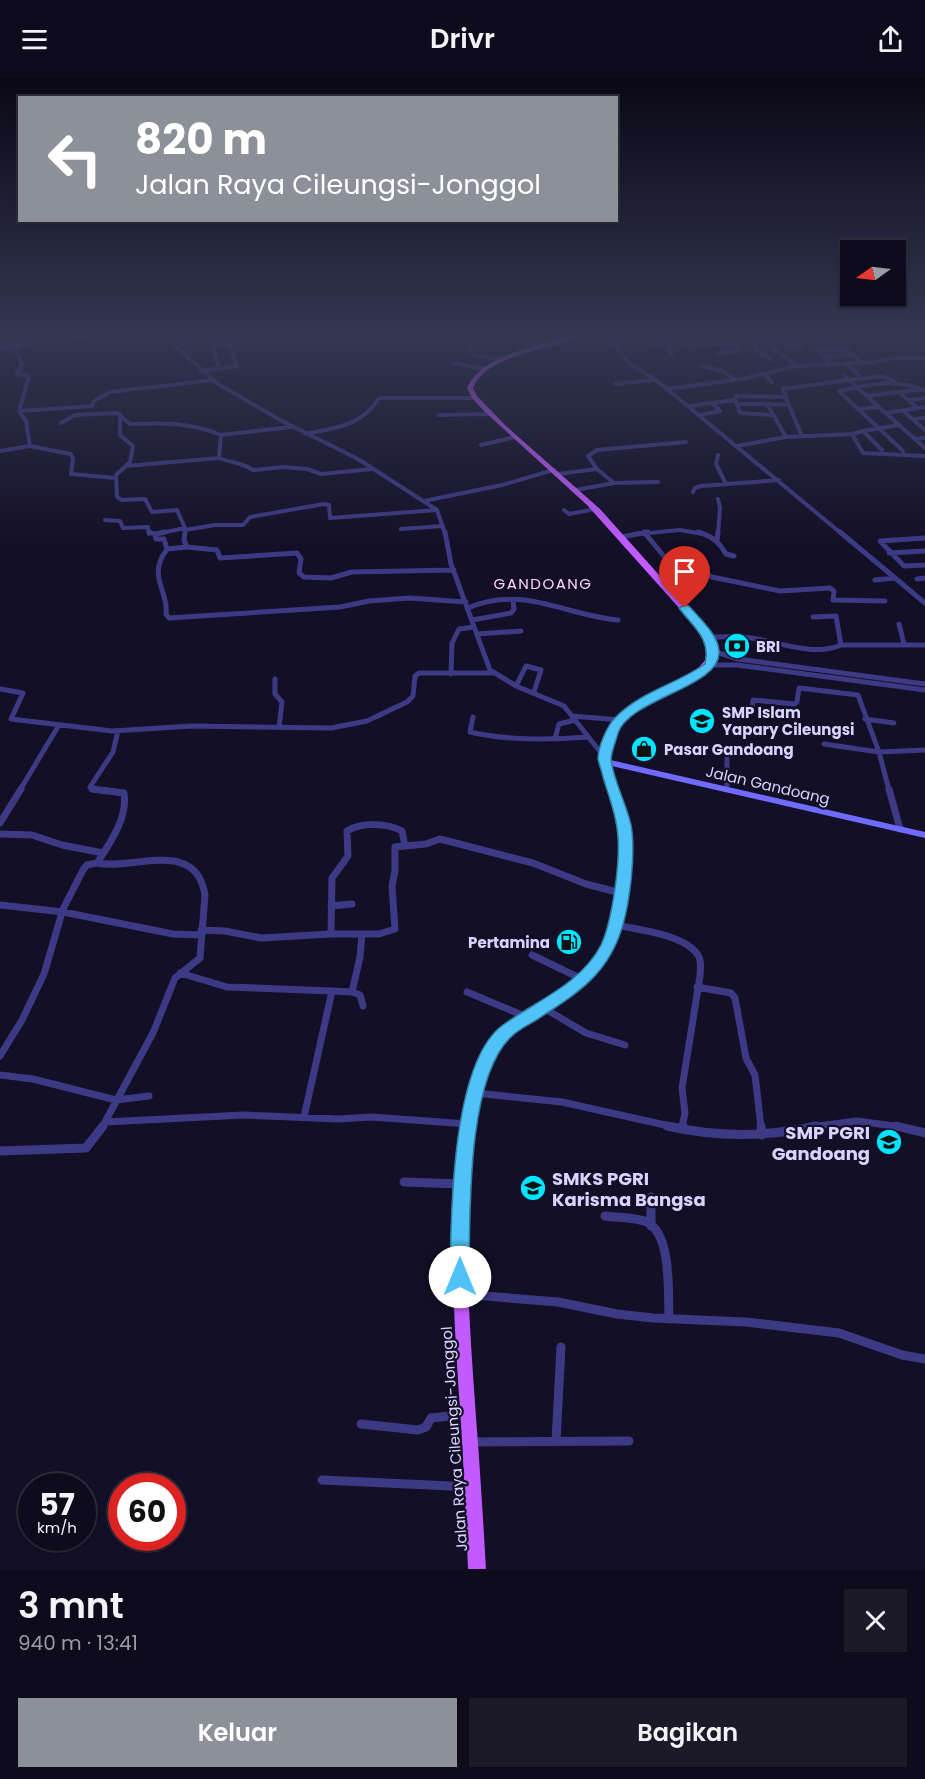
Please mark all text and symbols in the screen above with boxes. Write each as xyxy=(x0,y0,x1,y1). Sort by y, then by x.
text: Drivr xyxy=(430,20,495,57)
icon: menu xyxy=(18,23,51,56)
icon: share xyxy=(874,23,907,56)
text: 820 m xyxy=(135,110,267,169)
icon: left xyxy=(36,120,114,198)
text: Jalan Raya Cileungsi-Jonggol xyxy=(135,166,541,203)
north arrow xyxy=(840,240,906,306)
map controls xyxy=(840,240,906,306)
pin xyxy=(659,546,710,608)
icon: arrive xyxy=(668,555,701,588)
district label: GANDOANG xyxy=(493,573,593,594)
bank icon: BRI xyxy=(722,631,752,661)
place label: BRI xyxy=(756,636,780,657)
place label: SMP Islam Yapary Cileungsi xyxy=(722,702,854,740)
school or university icon: SMP Islam Yapary Cileungsi xyxy=(687,706,717,736)
shop icon: Pasar Gandoang xyxy=(629,734,659,764)
place label: Pasar Gandoang xyxy=(664,739,794,760)
street label: Jalan Gandoang xyxy=(704,761,832,809)
fuel station icon: Pertamina xyxy=(554,927,584,957)
place label: Pertamina xyxy=(468,932,550,953)
place label: SMP PGRI Gandoang xyxy=(772,1120,870,1166)
school or university icon: SMP PGRI Gandoang xyxy=(874,1127,904,1157)
place label: SMKS PGRI Karisma Bangsa xyxy=(552,1166,706,1212)
school or university icon: SMKS PGRI Karisma Bangsa xyxy=(518,1173,548,1203)
position arrow xyxy=(428,1245,492,1309)
street label: Jalan Raya Cileungsi-Jonggol xyxy=(436,1326,472,1552)
speed limit sign: 60 xyxy=(108,1473,186,1551)
text: 57 xyxy=(39,1483,75,1526)
text: km/h xyxy=(37,1517,77,1538)
text: 3 mnt xyxy=(18,1580,124,1631)
button: close xyxy=(844,1589,907,1652)
text: 940 m · 13:41 xyxy=(18,1629,138,1657)
button: Keluar xyxy=(18,1698,457,1767)
button: Bagikan xyxy=(469,1698,907,1767)

